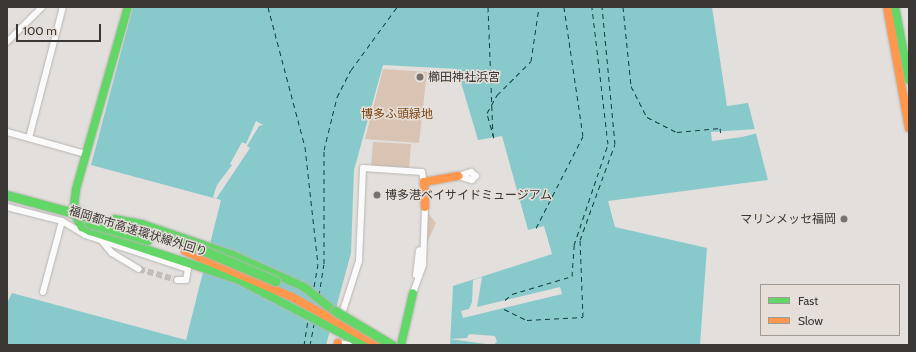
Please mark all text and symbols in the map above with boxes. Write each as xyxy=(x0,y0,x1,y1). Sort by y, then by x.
scale bar xyxy=(18,16,103,42)
text: 100 m xyxy=(23,23,57,38)
place label: 櫛田神社浜宮 xyxy=(428,70,500,84)
marker: 櫛田神社浜宮 xyxy=(415,72,425,82)
park label: 博多ふ頭緑地 xyxy=(361,107,433,121)
place label: 博多港ベイサイドミュージアム xyxy=(385,188,553,202)
marker: 博多港ベイサイドミュージアム xyxy=(372,190,382,200)
street label: 福岡都市高速環状線外回り xyxy=(67,203,209,259)
place label: マリンメッセ福岡 xyxy=(740,212,836,226)
marker: マリンメッセ福岡 xyxy=(839,214,849,224)
legend xyxy=(760,284,900,336)
text: Fast xyxy=(798,293,818,308)
text: Slow xyxy=(798,313,823,328)

